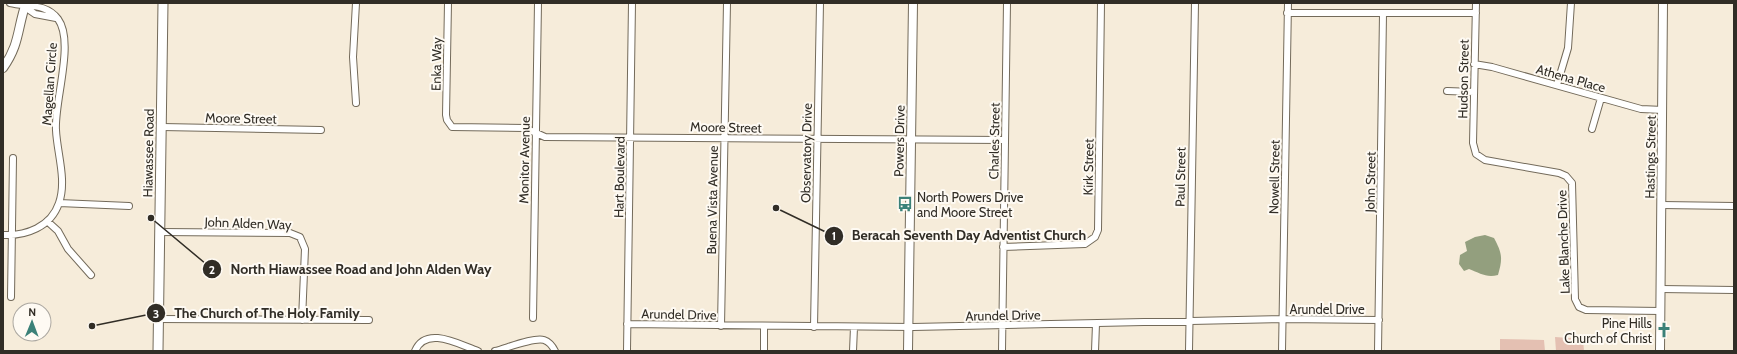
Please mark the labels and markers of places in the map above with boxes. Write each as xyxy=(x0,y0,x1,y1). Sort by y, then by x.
place label: North Powers Drive and Moore Street xyxy=(917,189,1024,220)
bus stop icon: North Powers Drive and Moore Street xyxy=(896,195,914,213)
callout: Beracah Seventh Day Adventist Church xyxy=(824,223,1094,249)
callout: North Hiawassee Road and John Alden Way xyxy=(202,256,499,282)
callout: The Church of The Holy Family xyxy=(146,300,368,326)
place label: Pine Hills Church of Christ xyxy=(1564,315,1653,346)
church icon: Pine Hills Church of Christ xyxy=(1655,321,1673,339)

